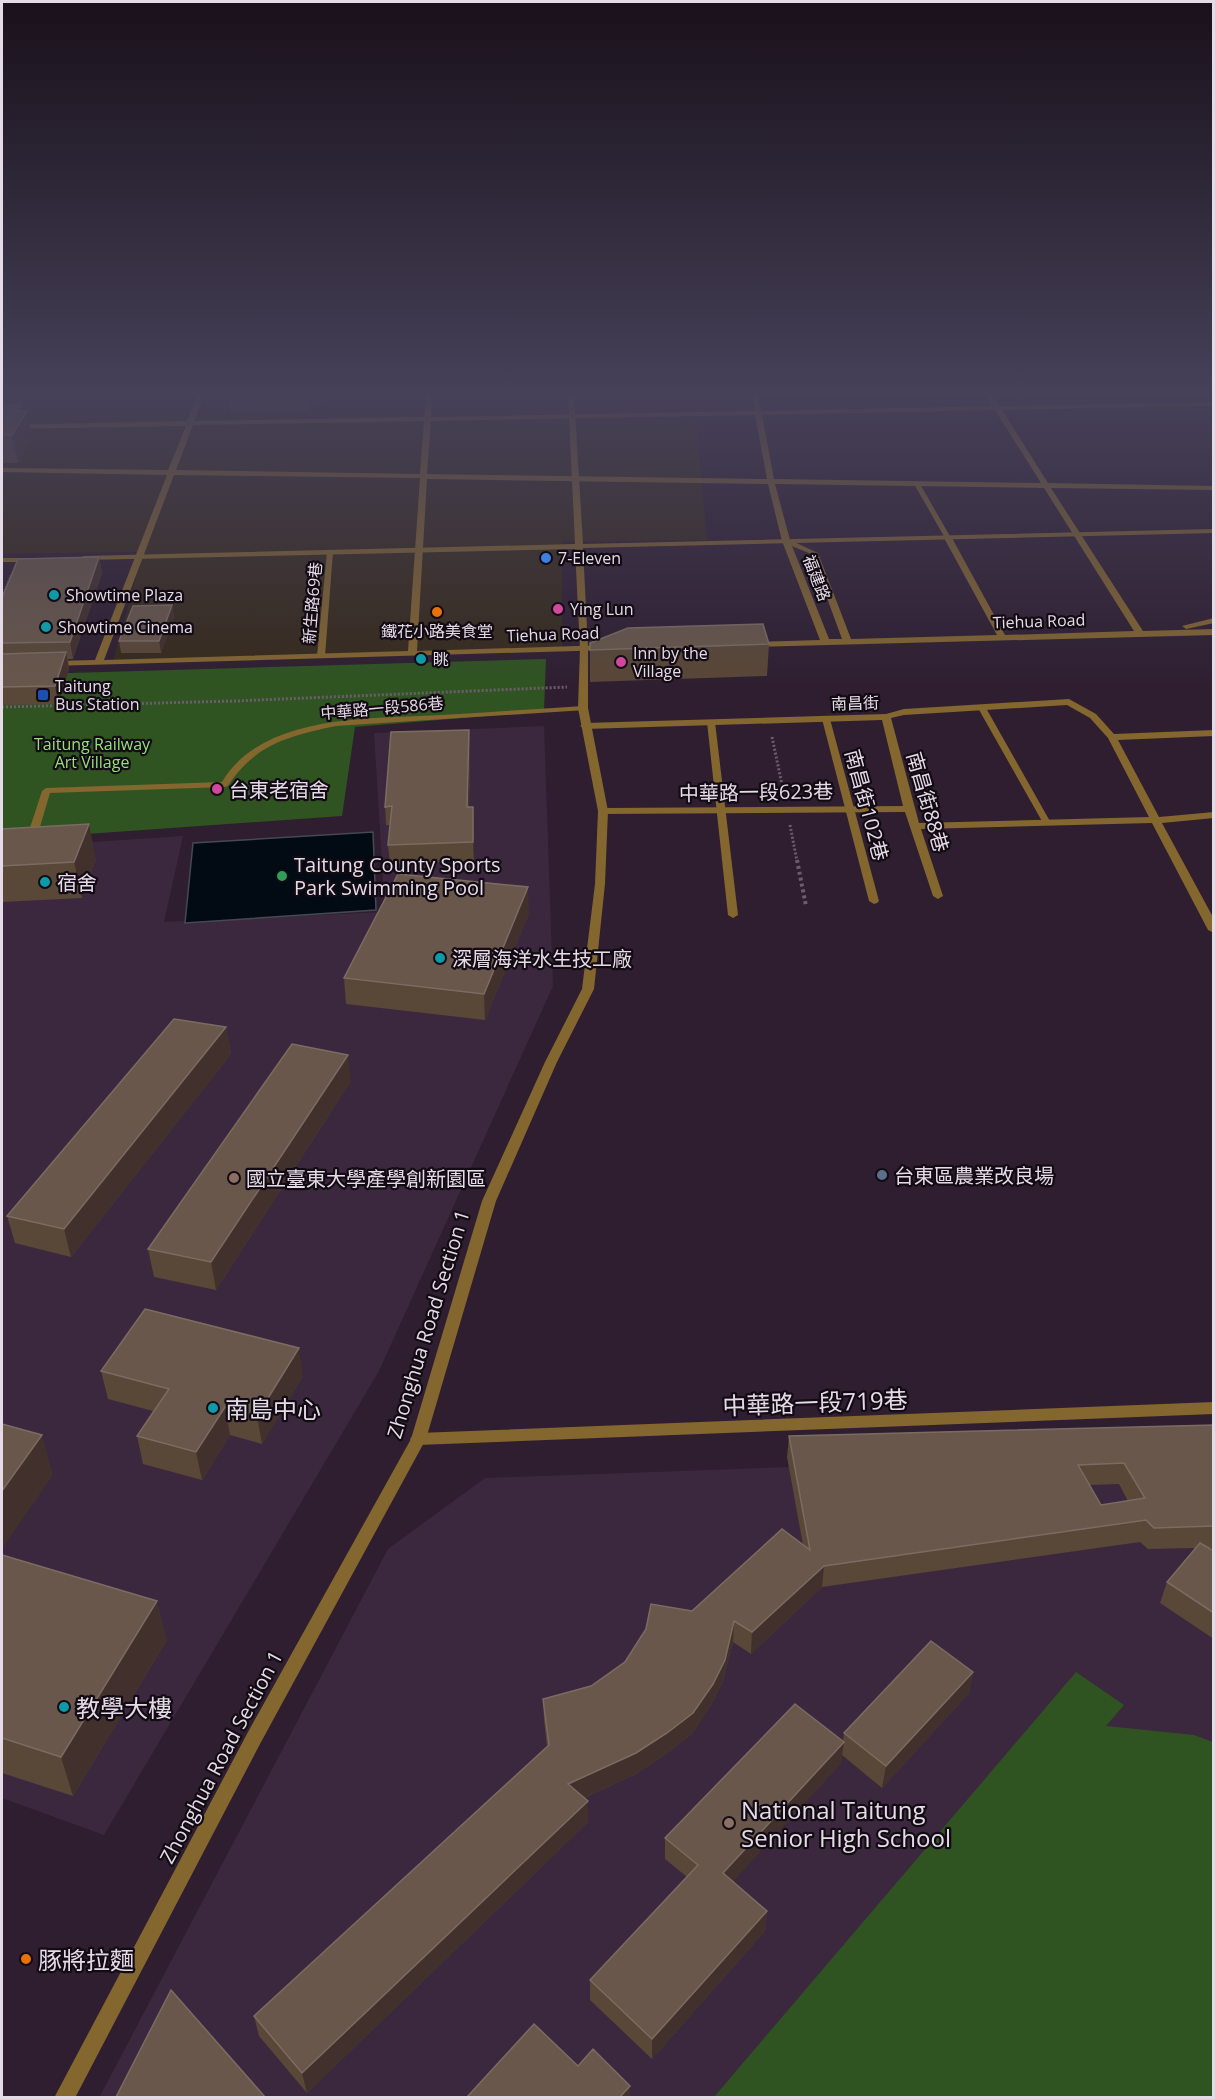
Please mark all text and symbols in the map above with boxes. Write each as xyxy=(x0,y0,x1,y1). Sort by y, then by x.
place label: 7-Eleven xyxy=(558,547,621,569)
marker: 7-Eleven xyxy=(539,551,553,565)
street label: 福建路 xyxy=(798,552,836,604)
street label: 新生路69巷 xyxy=(297,561,327,645)
place label: Showtime Plaza xyxy=(66,584,183,606)
marker: Showtime Plaza xyxy=(47,588,61,602)
place label: Ying Lun xyxy=(570,598,634,620)
marker: Ying Lun xyxy=(551,602,565,616)
marker: 鐵花小路美食堂 xyxy=(430,605,444,619)
street label: Tiehua Road xyxy=(992,608,1086,634)
place label: Showtime Cinema xyxy=(58,616,193,638)
marker: Showtime Cinema xyxy=(39,620,53,634)
place label: 鐵花小路美食堂 xyxy=(381,620,493,642)
street label: Tiehua Road xyxy=(506,621,600,647)
place label: Inn by the Village xyxy=(633,642,708,682)
place label: 眺 xyxy=(433,648,449,670)
marker: 眺 xyxy=(414,652,428,666)
marker: Inn by the Village xyxy=(614,655,628,669)
place label: Taitung Bus Station xyxy=(55,675,139,715)
marker: Taitung Bus Station xyxy=(36,688,50,702)
street label: 南昌街 xyxy=(831,691,879,715)
street label: 中華路一段586巷 xyxy=(320,692,444,724)
park label: Taitung Railway Art Village xyxy=(34,733,151,773)
street label: 南昌街102巷 xyxy=(839,746,895,864)
street label: 南昌街88巷 xyxy=(901,749,955,855)
place label: 台東老宿舍 xyxy=(229,776,329,803)
street label: 中華路一段623巷 xyxy=(679,777,833,807)
marker: 台東老宿舍 xyxy=(210,782,224,796)
place label: Taitung County Sports Park Swimming Pool xyxy=(294,851,500,901)
place label: 宿舍 xyxy=(57,869,97,896)
marker: Taitung County Sports Park Swimming Pool xyxy=(275,869,289,883)
marker: 宿舍 xyxy=(38,875,52,889)
place label: 深層海洋水生技工廠 xyxy=(452,945,632,972)
marker: 深層海洋水生技工廠 xyxy=(433,951,447,965)
place label: 台東區農業改良場 xyxy=(894,1162,1054,1189)
place label: 國立臺東大學產學創新園區 xyxy=(246,1165,486,1192)
marker: 台東區農業改良場 xyxy=(875,1168,889,1182)
marker: 國立臺東大學產學創新園區 xyxy=(227,1171,241,1185)
street label: Zhonghua Road Section 1 xyxy=(380,1206,476,1442)
street label: 中華路一段719巷 xyxy=(722,1382,908,1422)
place label: 南島中心 xyxy=(225,1392,321,1425)
marker: 南島中心 xyxy=(206,1401,220,1415)
street label: Zhonghua Road Section 1 xyxy=(153,1646,289,1868)
place label: 教學大樓 xyxy=(76,1691,172,1724)
marker: 教學大樓 xyxy=(57,1700,71,1714)
place label: National Taitung Senior High School xyxy=(741,1793,951,1854)
marker: National Taitung Senior High School xyxy=(722,1816,736,1830)
place label: 豚將拉麵 xyxy=(38,1943,134,1976)
marker: 豚將拉麵 xyxy=(19,1952,33,1966)

